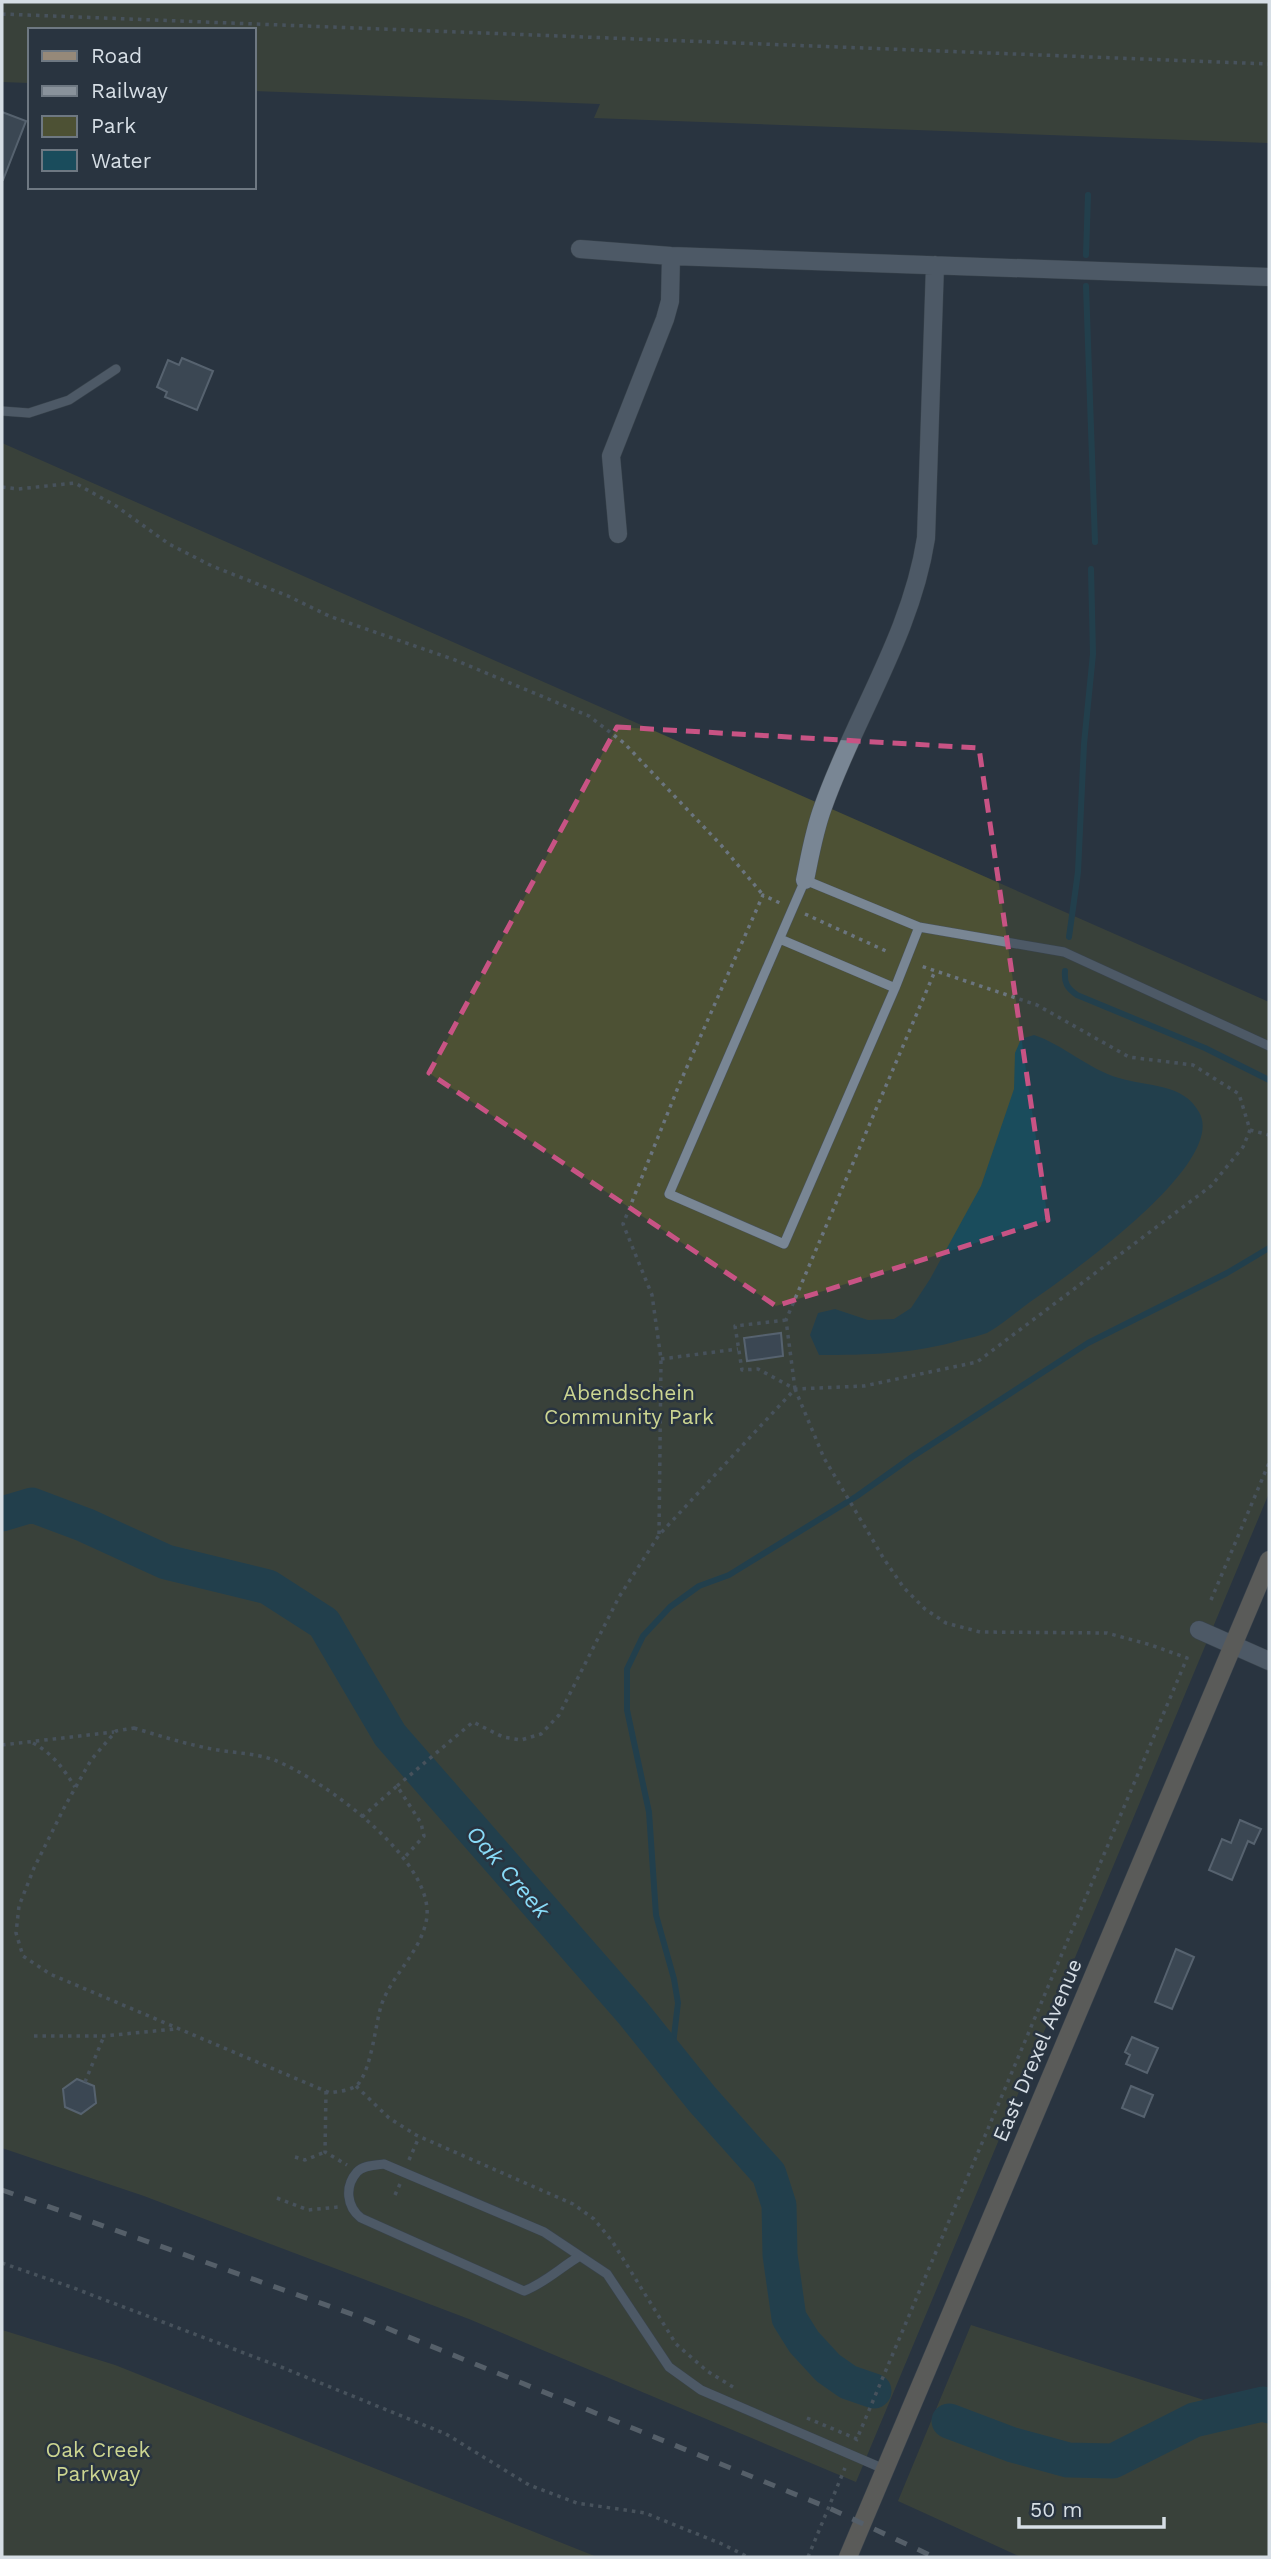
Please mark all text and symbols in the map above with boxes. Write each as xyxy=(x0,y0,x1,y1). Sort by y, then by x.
legend xyxy=(28,28,256,189)
text: Road xyxy=(91,43,142,68)
text: Railway xyxy=(91,78,168,103)
text: Park xyxy=(91,113,136,138)
text: Water xyxy=(91,148,152,173)
park label: Abendschein Community Park xyxy=(544,1380,714,1429)
water label: Oak Creek xyxy=(460,1820,556,1925)
street label: East Drexel Avenue xyxy=(987,1955,1087,2145)
park label: Oak Creek Parkway xyxy=(46,2437,151,2486)
scale bar xyxy=(1019,2486,1164,2530)
text: 50 m xyxy=(1030,2497,1082,2522)

